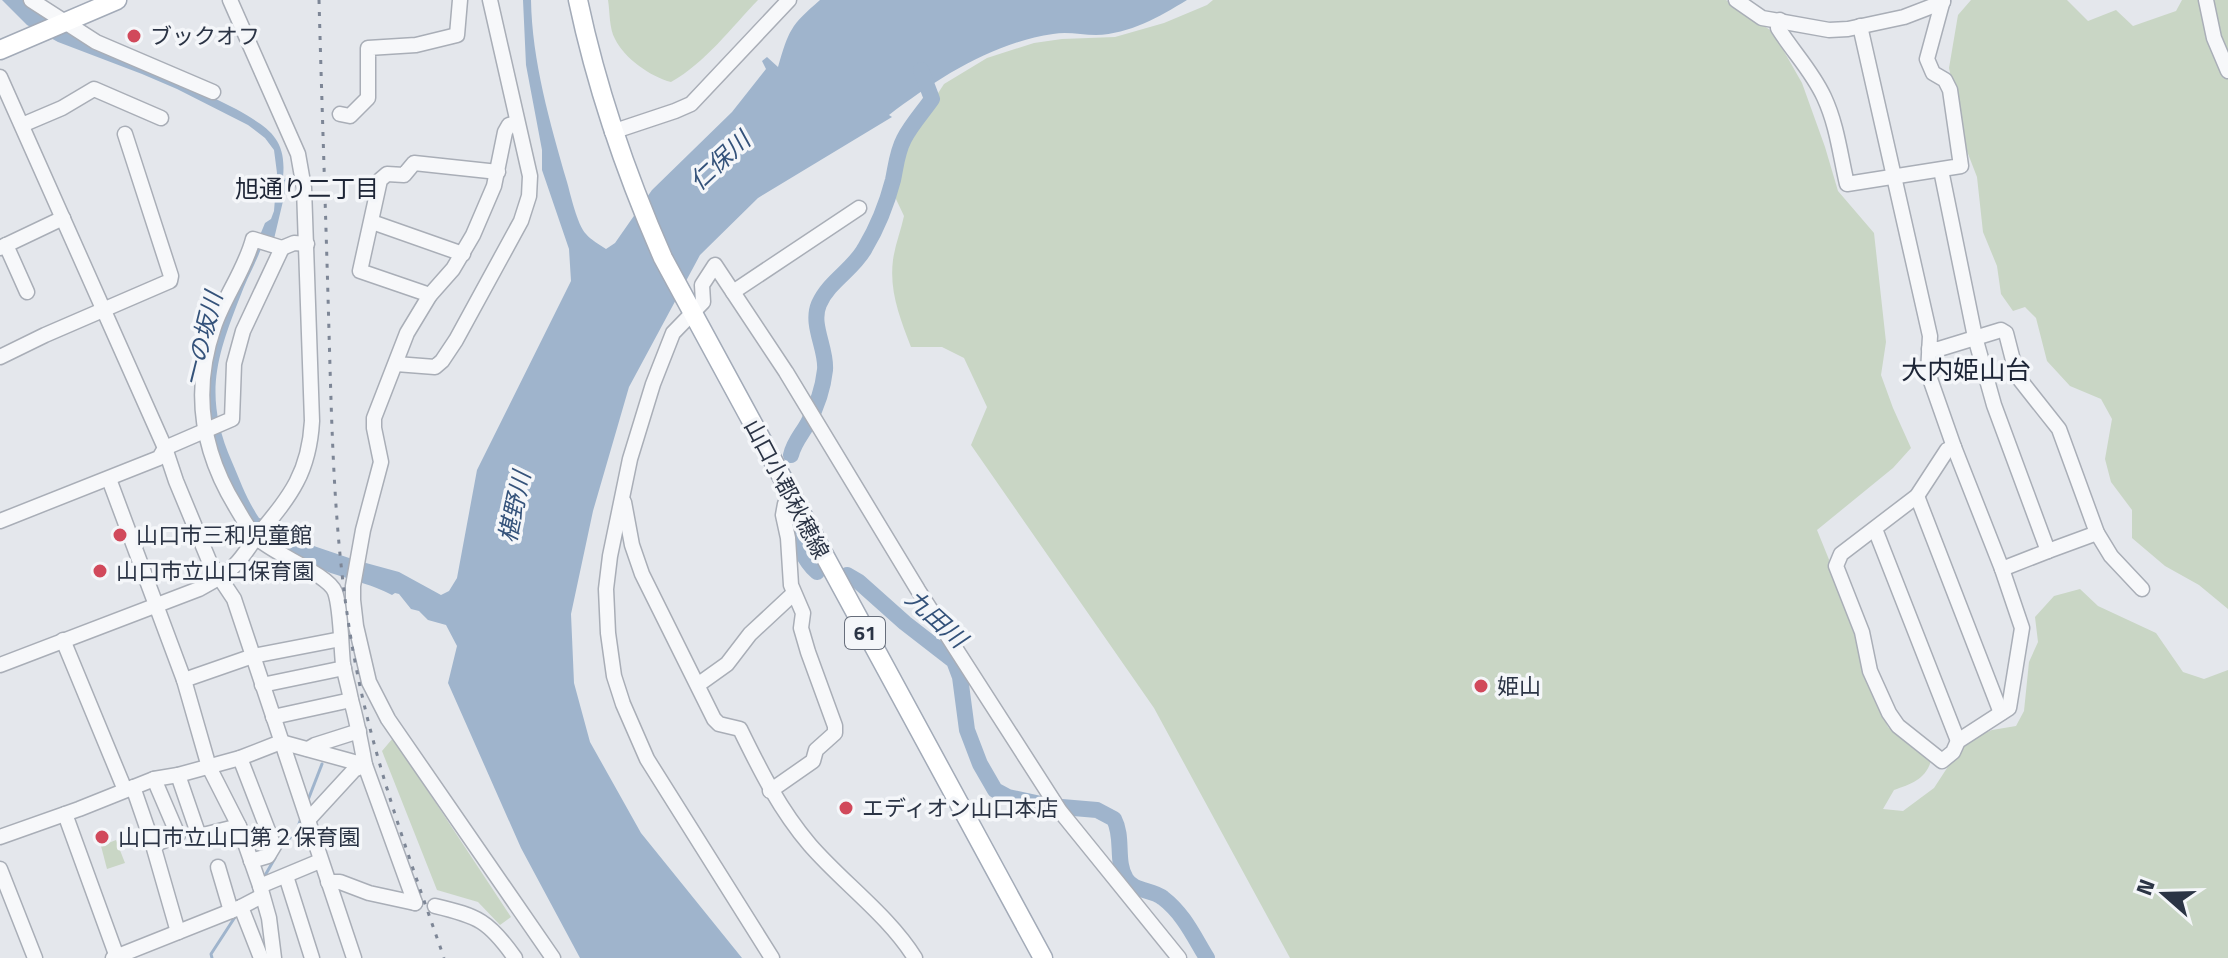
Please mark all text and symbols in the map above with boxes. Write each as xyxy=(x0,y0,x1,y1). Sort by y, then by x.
place label: ブックオフ xyxy=(150,19,260,53)
marker: ブックオフ xyxy=(125,27,143,45)
water label: 仁保川 xyxy=(681,121,760,198)
district label: 旭通り二丁目 xyxy=(235,170,379,206)
water label: 一の坂川 xyxy=(173,285,232,390)
district label: 大内姫山台 xyxy=(1901,350,2031,389)
street label: 山口小郡秋穂線 xyxy=(736,413,838,565)
water label: 椹野川 xyxy=(489,465,540,546)
place label: 山口市三和児童館 xyxy=(136,518,312,552)
marker: 山口市三和児童館 xyxy=(111,526,129,544)
place label: 山口市立山口保育園 xyxy=(116,554,314,588)
marker: 山口市立山口保育園 xyxy=(91,562,109,580)
water label: 九田川 xyxy=(898,581,978,658)
road number: 61 xyxy=(845,617,885,649)
place label: 姫山 xyxy=(1497,669,1541,703)
marker: 姫山 xyxy=(1472,677,1490,695)
place label: エディオン山口本店 xyxy=(862,791,1058,825)
marker: エディオン山口本店 xyxy=(837,799,855,817)
place label: 山口市立山口第２保育園 xyxy=(118,820,360,854)
marker: 山口市立山口第２保育園 xyxy=(93,828,111,846)
north arrow xyxy=(2124,854,2204,934)
text: N xyxy=(2127,874,2164,900)

